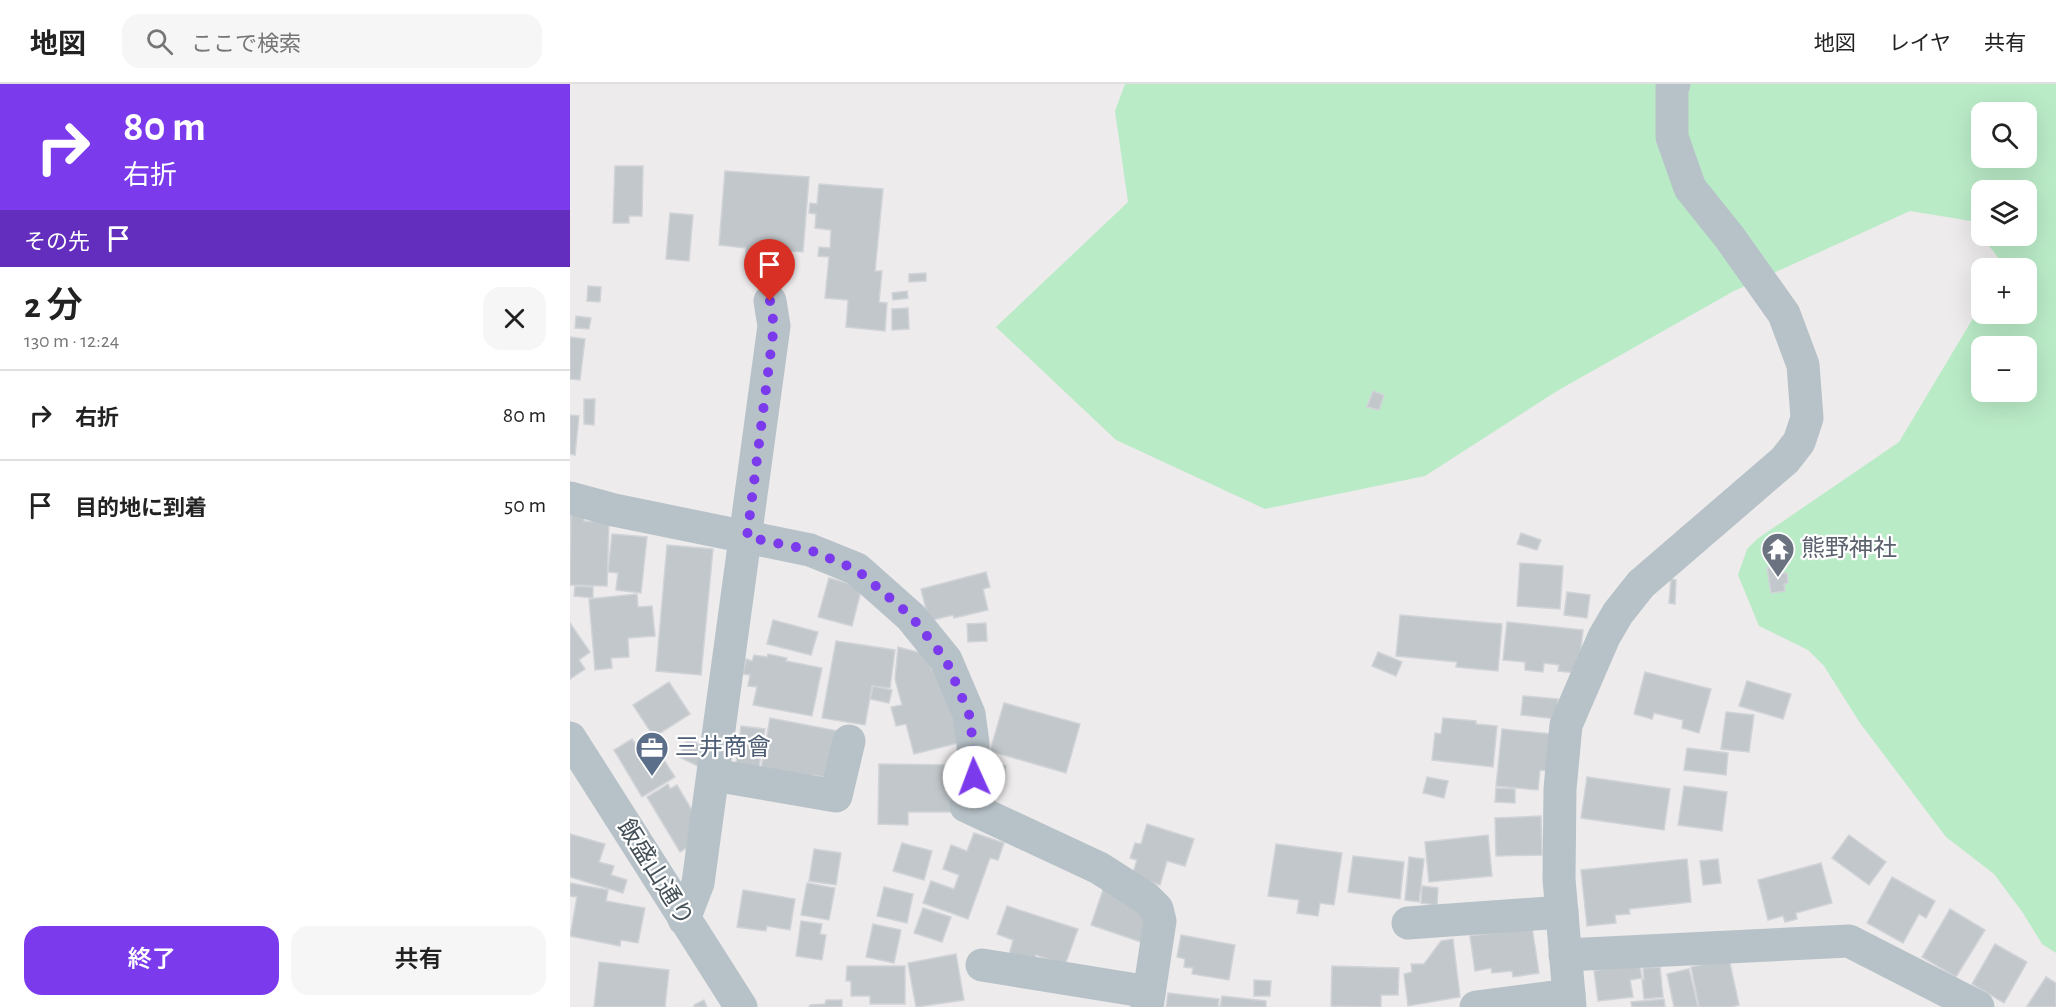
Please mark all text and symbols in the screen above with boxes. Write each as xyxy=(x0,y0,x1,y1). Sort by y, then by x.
search box xyxy=(122,14,542,68)
icon: search xyxy=(143,25,176,58)
text: 地図 xyxy=(30,31,86,59)
text: ここで検索 xyxy=(191,33,301,55)
text: 地図 xyxy=(1814,33,1856,54)
text: レイヤ xyxy=(1889,33,1951,54)
text: 共有 xyxy=(1984,33,2026,54)
map controls xyxy=(1971,102,2037,402)
button: search xyxy=(1971,102,2037,168)
text: 80 m xyxy=(123,106,206,148)
icon: right xyxy=(24,108,102,186)
text: 右折 xyxy=(123,162,177,189)
button: layers xyxy=(1971,180,2037,246)
icon: arrive xyxy=(102,222,135,255)
text: その先 xyxy=(24,231,90,253)
pin xyxy=(744,239,795,301)
icon: arrive xyxy=(753,248,786,281)
button: + xyxy=(1971,258,2037,324)
button: close xyxy=(483,287,546,350)
text: 2 分 xyxy=(24,288,82,324)
text: 130 m · 12:24 xyxy=(24,331,119,351)
button: − xyxy=(1971,336,2037,402)
icon: right xyxy=(24,399,57,432)
text: 80 m xyxy=(503,404,546,426)
text: 右折 xyxy=(75,407,119,429)
icon: arrive xyxy=(24,489,57,522)
text: 50 m xyxy=(504,494,546,516)
text: 目的地に到着 xyxy=(75,497,207,519)
temple icon: 熊野神社 xyxy=(1760,531,1796,578)
place label: 熊野神社 xyxy=(1801,535,1897,561)
office icon: 三井商會 xyxy=(634,730,670,777)
place label: 三井商會 xyxy=(675,734,771,760)
position arrow xyxy=(942,745,1006,809)
street label: 飯盛山通り xyxy=(613,815,699,930)
button: 終了 xyxy=(24,926,279,995)
button: 共有 xyxy=(291,926,546,995)

